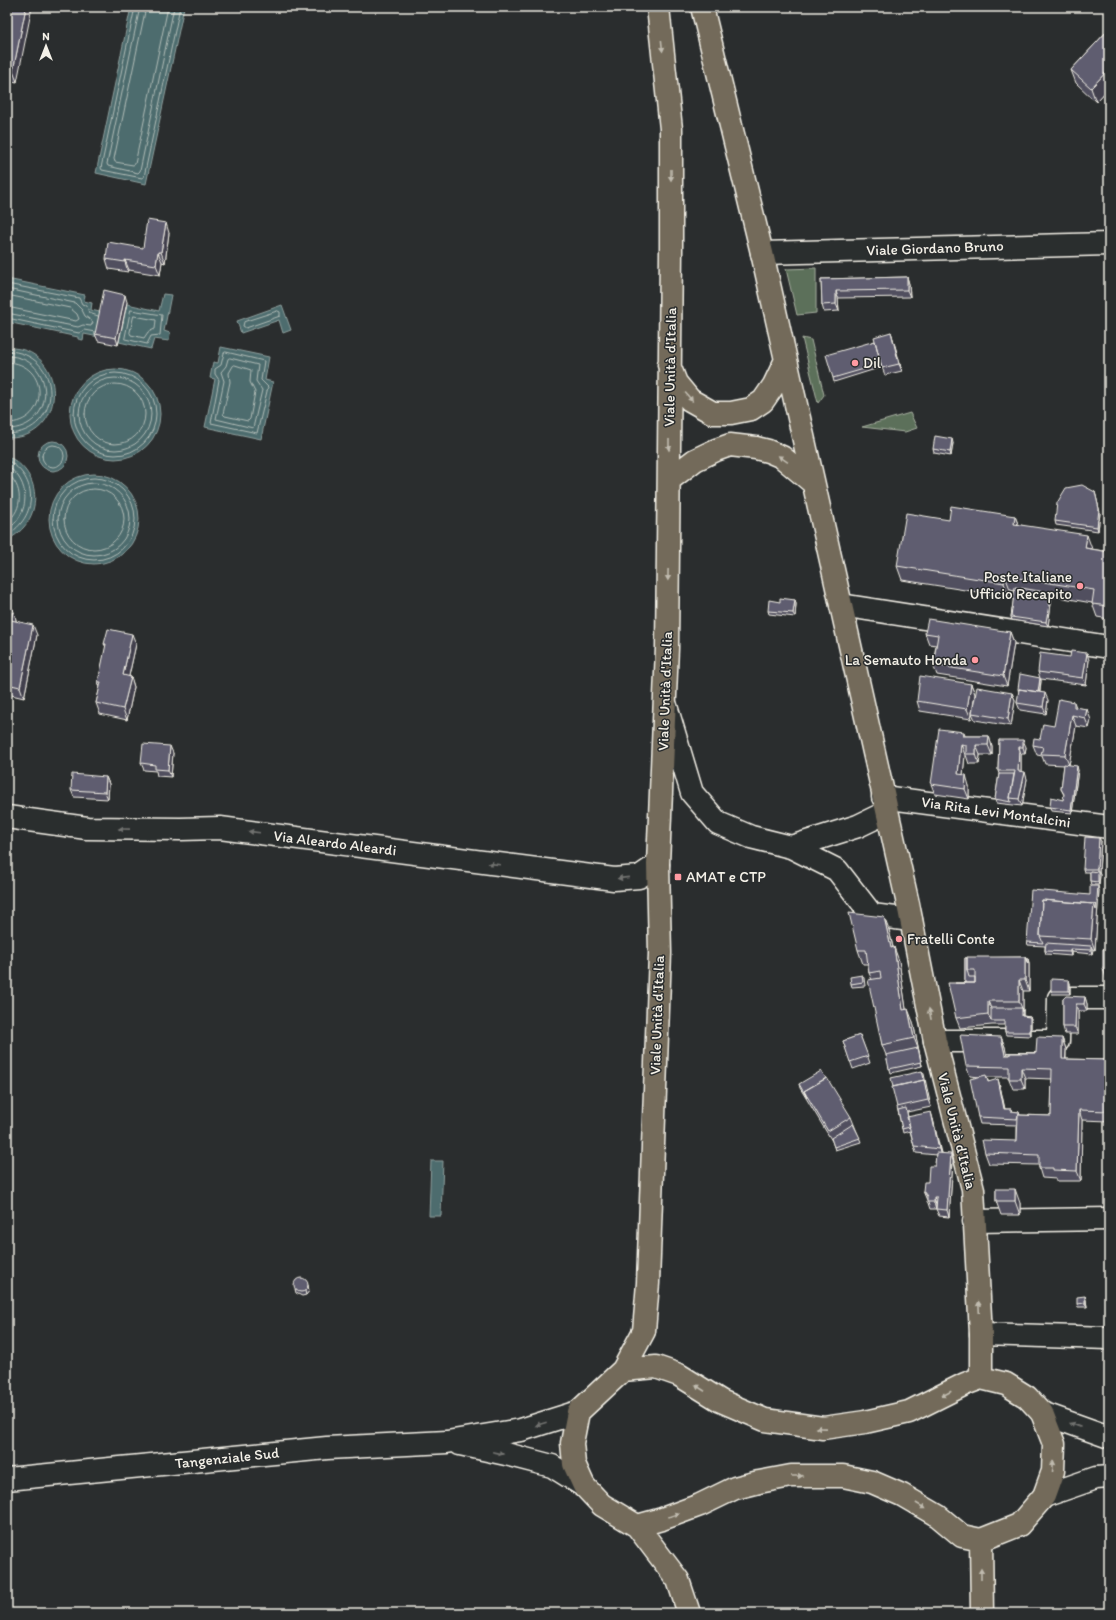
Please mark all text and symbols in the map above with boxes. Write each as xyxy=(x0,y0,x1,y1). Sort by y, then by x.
north arrow xyxy=(26,26,66,66)
text: N xyxy=(42,30,50,43)
one-way arrow xyxy=(659,40,666,52)
one-way arrow xyxy=(668,169,674,182)
street label: Viale Giordano Bruno xyxy=(866,237,1004,259)
street label: Viale Unità d'Italia xyxy=(660,307,680,427)
place label: Dil xyxy=(863,354,882,372)
marker: Dil xyxy=(850,358,860,368)
one-way arrow xyxy=(684,392,693,402)
one-way arrow xyxy=(666,439,672,452)
one-way arrow xyxy=(778,455,788,463)
place label: Poste Italiane Ufficio Recapito xyxy=(969,568,1072,603)
one-way arrow xyxy=(665,569,671,582)
marker: Poste Italiane Ufficio Recapito xyxy=(1075,581,1085,591)
street label: Viale Unità d'Italia xyxy=(654,631,676,751)
place label: La Semauto Honda xyxy=(845,651,967,669)
marker: La Semauto Honda xyxy=(970,655,980,665)
street label: Via Rita Levi Montalcini xyxy=(920,793,1072,831)
one-way arrow xyxy=(118,825,130,832)
street label: Via Aleardo Aleardi xyxy=(273,827,397,859)
one-way arrow xyxy=(248,829,260,836)
one-way arrow xyxy=(488,860,500,867)
place label: AMAT e CTP xyxy=(686,868,766,886)
marker: AMAT e CTP xyxy=(673,872,683,882)
one-way arrow xyxy=(617,875,629,882)
place label: Fratelli Conte xyxy=(907,930,995,948)
marker: Fratelli Conte xyxy=(894,934,904,944)
street label: Viale Unità d'Italia xyxy=(646,955,668,1075)
one-way arrow xyxy=(926,1008,932,1020)
street label: Viale Unità d'Italia xyxy=(934,1071,980,1191)
one-way arrow xyxy=(976,1300,982,1313)
one-way arrow xyxy=(694,1384,705,1391)
one-way arrow xyxy=(940,1391,951,1398)
one-way arrow xyxy=(535,1421,547,1427)
one-way arrow xyxy=(1069,1422,1081,1428)
one-way arrow xyxy=(815,1424,827,1431)
street label: Tangenziale Sud xyxy=(174,1444,280,1472)
one-way arrow xyxy=(492,1450,505,1456)
one-way arrow xyxy=(1049,1460,1056,1472)
one-way arrow xyxy=(791,1473,803,1480)
one-way arrow xyxy=(915,1503,927,1510)
one-way arrow xyxy=(669,1511,681,1517)
one-way arrow xyxy=(978,1567,984,1580)

